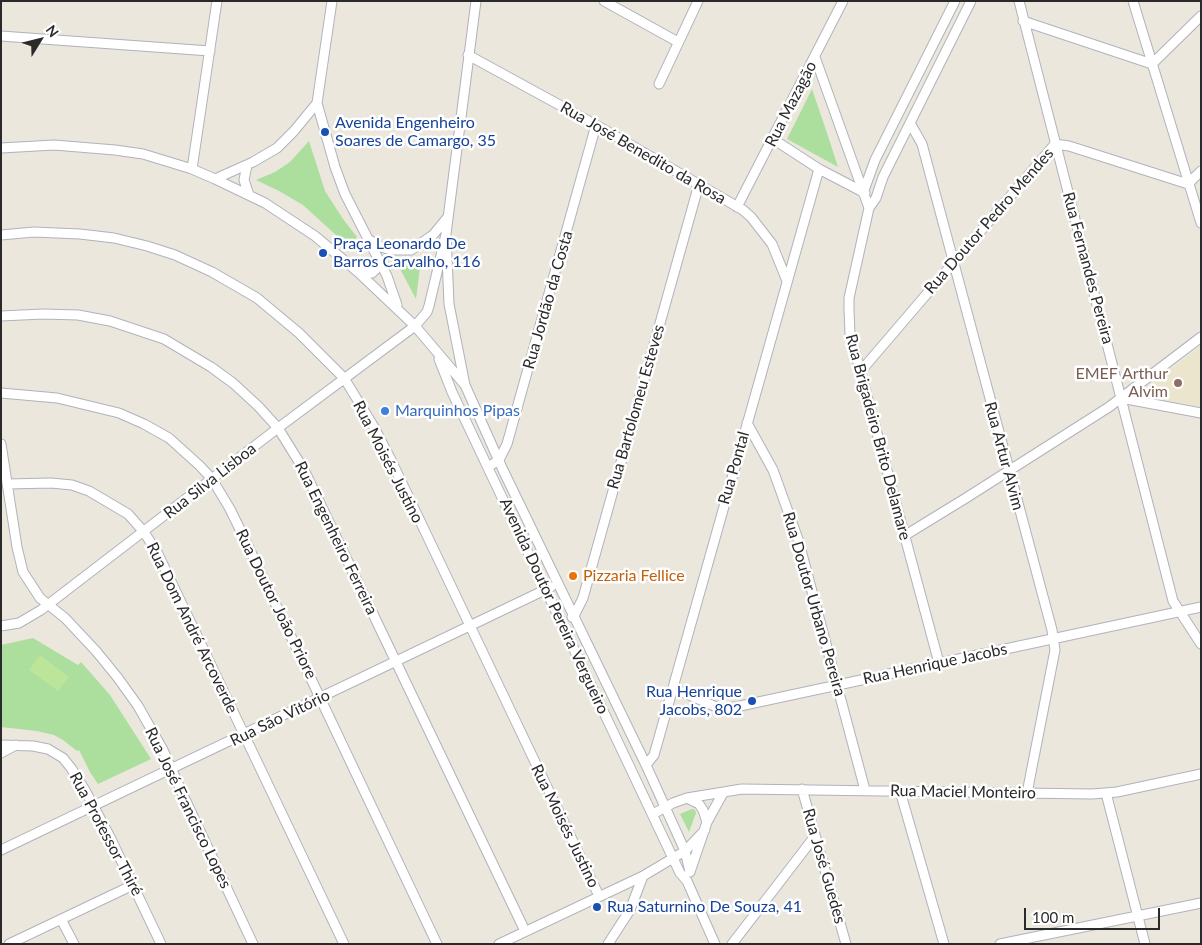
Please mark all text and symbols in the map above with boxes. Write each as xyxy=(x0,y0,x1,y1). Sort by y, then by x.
north arrow xyxy=(15,15,65,65)
text: N xyxy=(42,22,63,40)
street label: Rua Mazagão xyxy=(761,58,821,150)
street label: Rua José Benedito da Rosa xyxy=(557,98,729,208)
place label: Avenida Engenheiro Soares de Camargo, 35 xyxy=(335,113,496,151)
marker: Avenida Engenheiro Soares de Camargo, 35 xyxy=(319,126,331,138)
street label: Rua Doutor Pedro Mendes xyxy=(920,144,1058,298)
street label: Rua Fernandes Pereira xyxy=(1058,190,1118,346)
street label: Rua Jordão da Costa xyxy=(519,229,577,371)
place label: Praça Leonardo De Barros Carvalho, 116 xyxy=(333,234,480,272)
marker: Praça Leonardo De Barros Carvalho, 116 xyxy=(317,247,329,259)
street label: Rua Bartolomeu Esteves xyxy=(603,322,669,492)
street label: Rua Brigadeiro Brito Delamare xyxy=(841,332,915,542)
place label: EMEF Arthur Alvim xyxy=(1075,364,1168,402)
marker: EMEF Arthur Alvim xyxy=(1172,377,1184,389)
street label: Rua Moisés Justino xyxy=(349,398,427,526)
street label: Rua Artur Alvim xyxy=(980,400,1028,512)
place label: Marquinhos Pipas xyxy=(395,401,520,421)
marker: Marquinhos Pipas xyxy=(379,405,391,417)
street label: Rua Pontal xyxy=(714,429,754,507)
street label: Rua Silva Lisboa xyxy=(160,439,260,523)
street label: Rua Engenheiro Ferreira xyxy=(291,458,381,618)
street label: Avenida Doutor Pereira Vergueiro xyxy=(495,495,613,717)
street label: Rua Doutor Urbano Pereira xyxy=(778,510,850,698)
street label: Rua Doutor João Priore xyxy=(231,526,321,682)
street label: Rua Dom André Arcoverde xyxy=(142,539,242,717)
place label: Pizzaria Fellice xyxy=(583,566,685,586)
marker: Pizzaria Fellice xyxy=(567,570,579,582)
street label: Rua Henrique Jacobs xyxy=(861,639,1009,689)
place label: Rua Henrique Jacobs, 802 xyxy=(646,682,742,720)
street label: Rua São Vitório xyxy=(227,686,333,750)
marker: Rua Henrique Jacobs, 802 xyxy=(746,695,758,707)
street label: Rua José Francisco Lopes xyxy=(141,724,235,892)
street label: Rua Moisés Justino xyxy=(527,761,603,891)
street label: Rua Professor Thiré xyxy=(65,769,147,899)
street label: Rua Maciel Monteiro xyxy=(890,781,1036,803)
street label: Rua José Guedes xyxy=(798,806,850,926)
place label: Rua Saturnino De Souza, 41 xyxy=(607,897,802,917)
scale bar xyxy=(1027,898,1163,930)
marker: Rua Saturnino De Souza, 41 xyxy=(591,901,603,913)
text: 100 m xyxy=(1032,908,1074,926)

